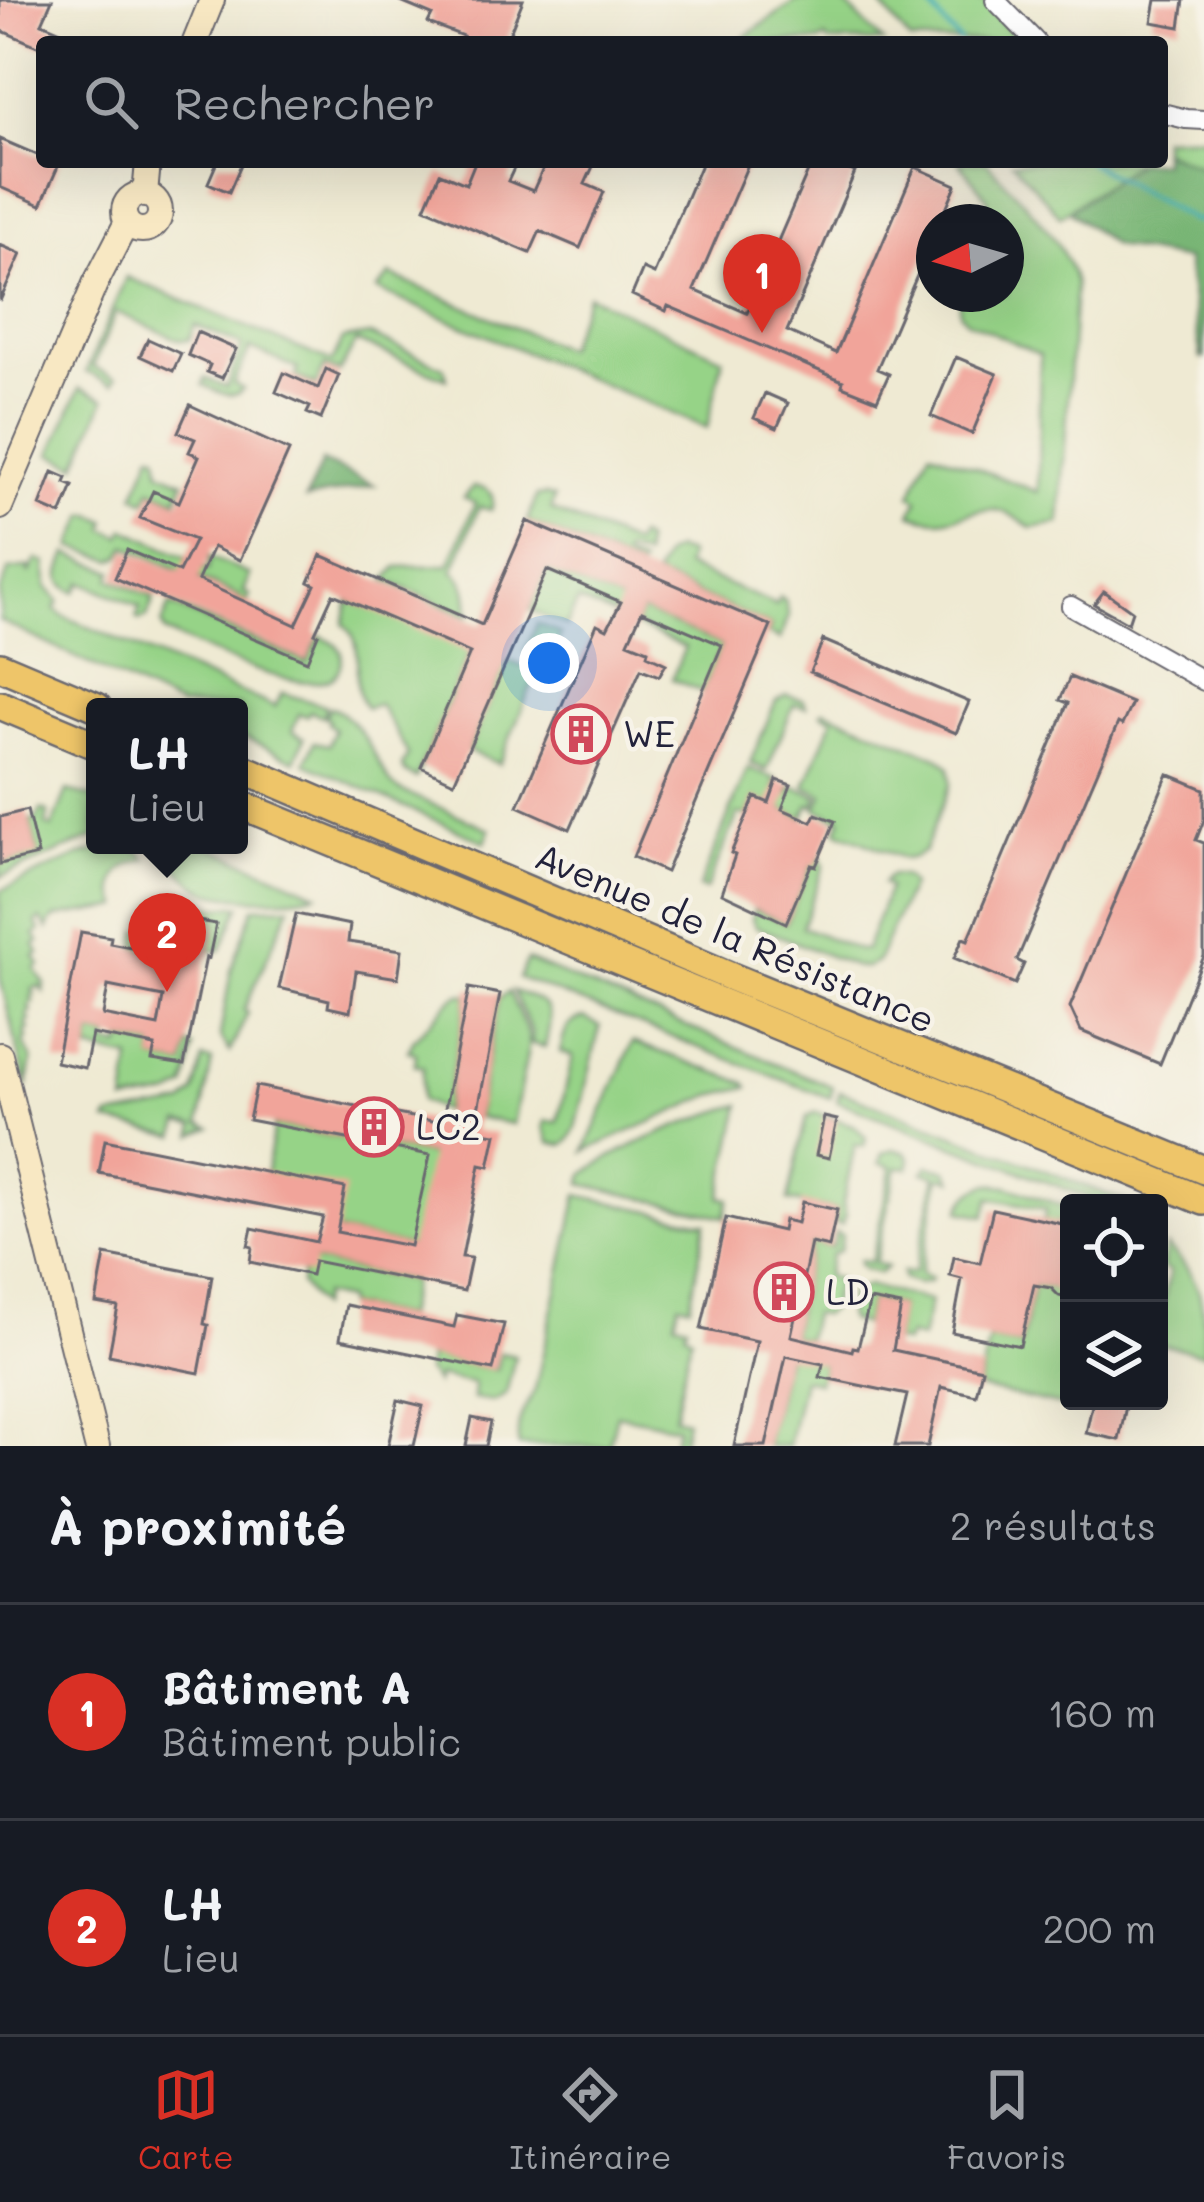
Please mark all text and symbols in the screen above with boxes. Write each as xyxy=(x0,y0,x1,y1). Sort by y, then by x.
search box xyxy=(36,36,1168,168)
icon: search xyxy=(78,69,144,135)
text: Rechercher xyxy=(174,73,435,131)
north arrow xyxy=(916,204,1024,312)
pin: 1 xyxy=(723,234,801,333)
your location xyxy=(519,633,579,693)
popup xyxy=(86,698,248,854)
building icon: WE xyxy=(550,703,612,765)
place label: WE xyxy=(623,709,675,756)
text: LH xyxy=(128,722,190,780)
text: Lieu xyxy=(128,780,206,831)
street label: Avenue de la Résistance xyxy=(529,831,942,1042)
pin: 2 xyxy=(128,893,206,992)
building icon: LC2 xyxy=(343,1096,405,1158)
place label: LC2 xyxy=(416,1102,481,1149)
map controls xyxy=(1060,1194,1168,1410)
button: locate xyxy=(1060,1194,1168,1302)
building icon: LD xyxy=(753,1261,815,1323)
place label: LD xyxy=(826,1267,870,1314)
button: layers xyxy=(1060,1302,1168,1410)
text: À proximité xyxy=(48,1491,346,1558)
text: 2 résultats xyxy=(950,1499,1156,1550)
text: Bâtiment A xyxy=(162,1657,411,1715)
text: 1 xyxy=(78,1686,96,1737)
text: 160 m xyxy=(1047,1686,1156,1737)
text: Bâtiment public xyxy=(162,1715,461,1766)
text: LH xyxy=(162,1873,224,1931)
text: 2 xyxy=(76,1902,98,1953)
text: 200 m xyxy=(1043,1902,1156,1953)
text: Lieu xyxy=(162,1931,240,1982)
tab: Carte xyxy=(138,2062,234,2177)
tab: Itinéraire xyxy=(509,2062,671,2177)
tab: Favoris xyxy=(947,2062,1066,2177)

